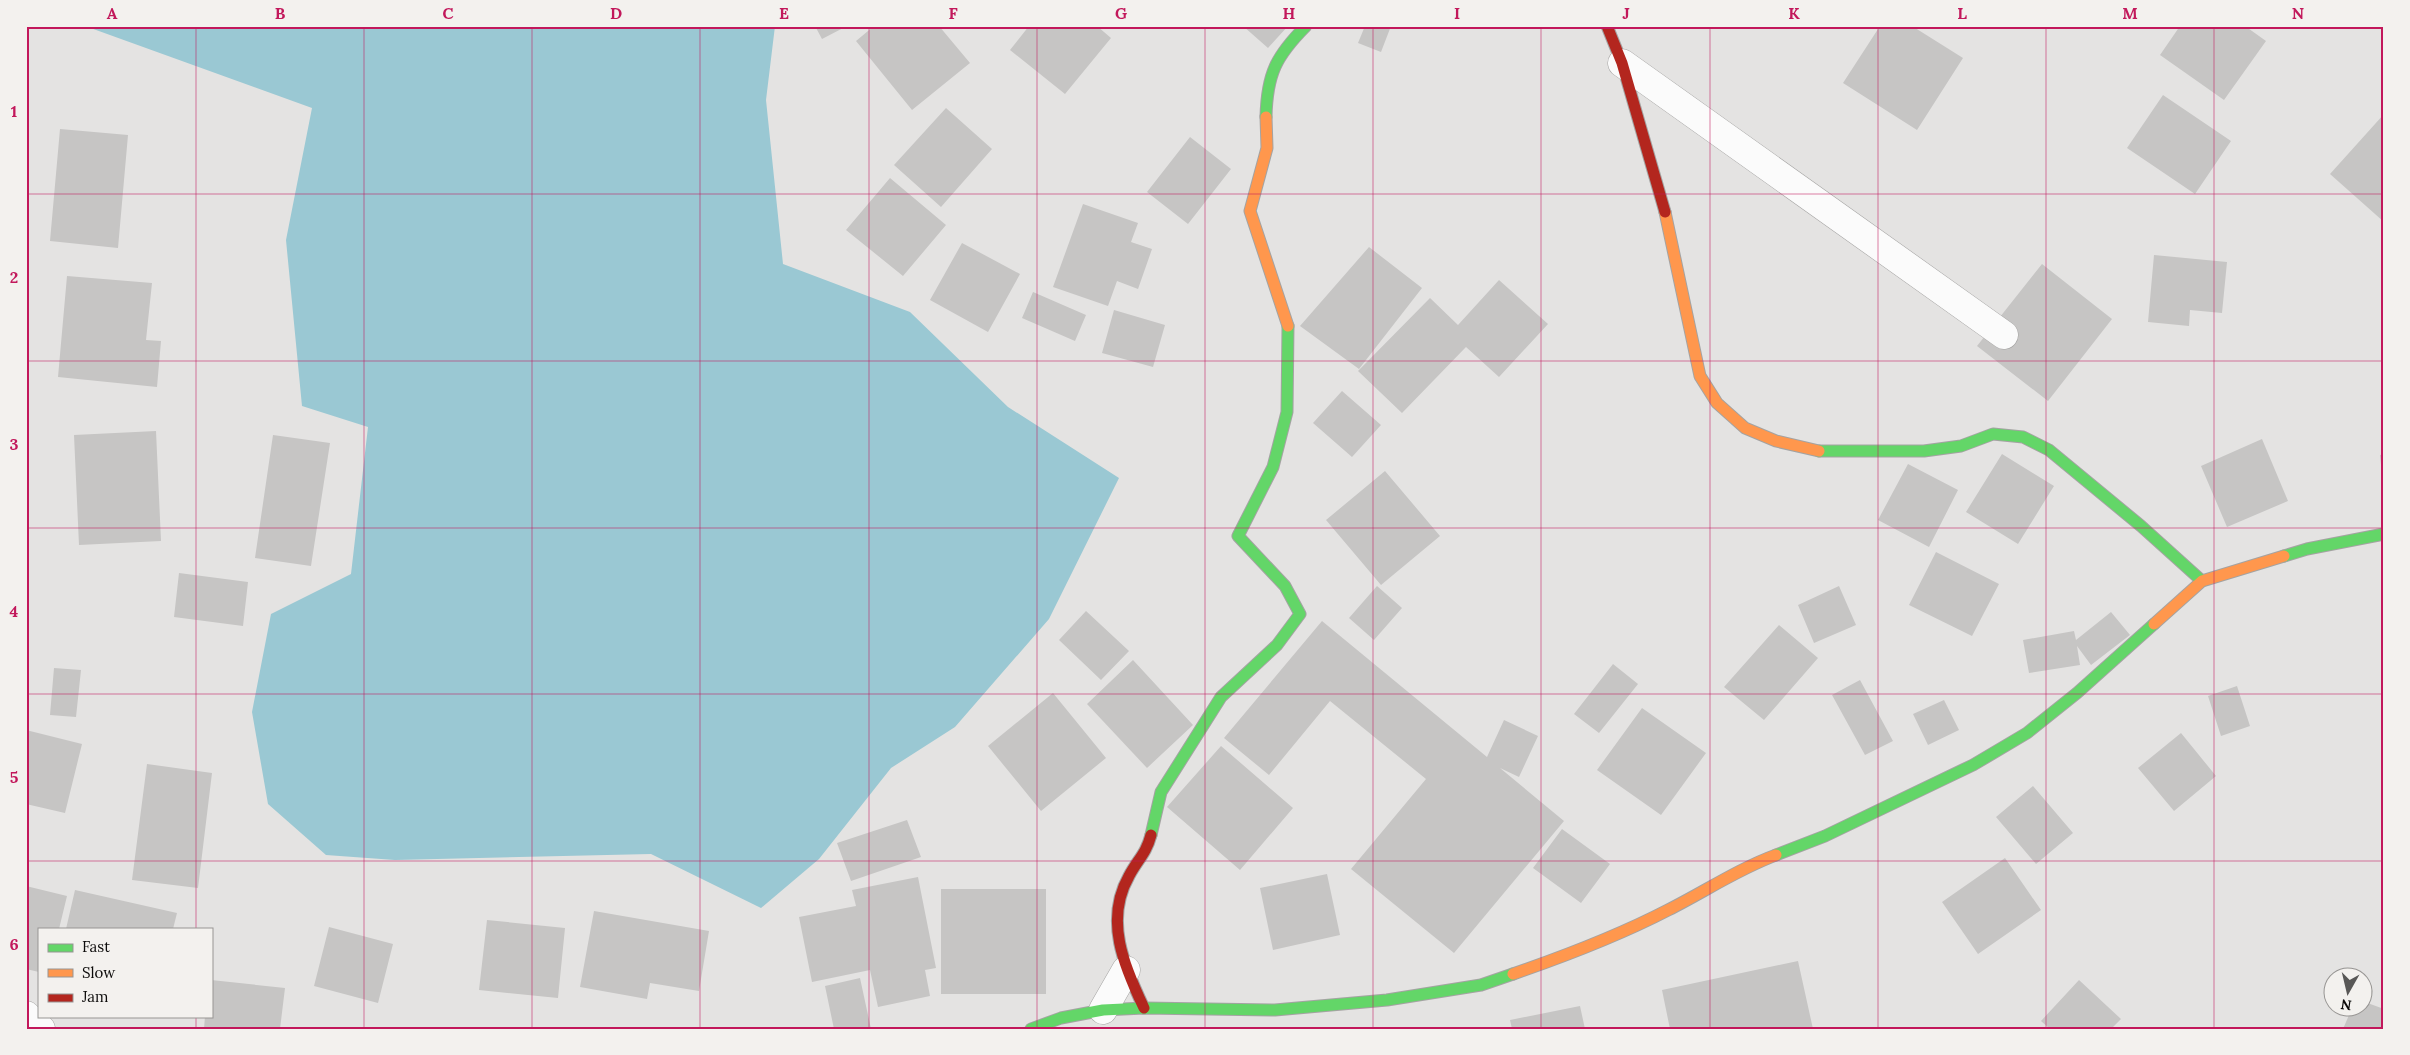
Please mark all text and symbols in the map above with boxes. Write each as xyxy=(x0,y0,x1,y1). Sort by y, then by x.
text: A xyxy=(107,3,118,23)
text: B xyxy=(275,3,286,23)
text: C xyxy=(442,3,454,23)
text: D xyxy=(610,3,622,23)
text: E xyxy=(779,3,789,23)
text: F xyxy=(948,3,958,23)
text: G xyxy=(1115,3,1127,23)
text: H xyxy=(1283,3,1296,23)
text: I xyxy=(1454,3,1460,23)
text: J xyxy=(1622,3,1630,23)
text: K xyxy=(1788,3,1800,23)
text: L xyxy=(1957,3,1967,23)
text: M xyxy=(2122,3,2138,23)
text: N xyxy=(2292,3,2304,23)
text: 1 xyxy=(11,101,17,121)
text: 2 xyxy=(10,267,18,287)
text: 3 xyxy=(10,434,19,454)
text: 4 xyxy=(10,601,19,621)
text: 5 xyxy=(10,767,19,787)
legend xyxy=(38,928,212,1018)
text: 6 xyxy=(9,934,19,954)
text: Fast xyxy=(82,937,110,956)
text: Slow xyxy=(82,963,115,982)
north arrow xyxy=(2322,968,2372,1018)
text: Jam xyxy=(81,987,109,1006)
text: N xyxy=(2339,995,2353,1015)

